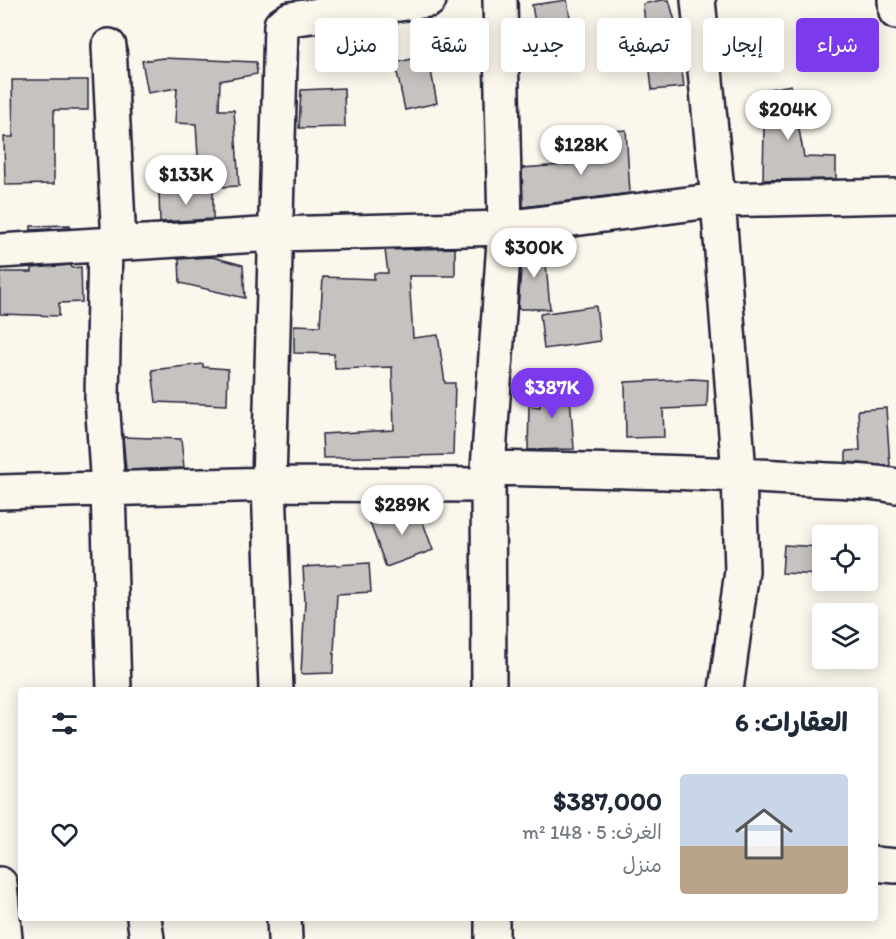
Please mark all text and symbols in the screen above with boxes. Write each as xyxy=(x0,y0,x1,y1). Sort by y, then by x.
chip: منزل xyxy=(315,18,398,72)
chip: شقة xyxy=(410,18,489,72)
chip: جديد xyxy=(501,18,585,72)
chip: تصفية xyxy=(597,18,691,72)
chip: إيجار xyxy=(703,18,784,72)
chip: شراء xyxy=(796,18,879,72)
pin: $204K xyxy=(746,90,830,141)
text: $204K xyxy=(759,97,817,121)
pin: $128K xyxy=(539,125,623,176)
text: $128K xyxy=(554,132,608,156)
pin: $133K xyxy=(144,155,228,206)
text: $133K xyxy=(159,162,213,186)
pin: $300K xyxy=(492,228,576,279)
text: $300K xyxy=(505,235,563,259)
pin: $387K xyxy=(510,368,594,419)
text: $387K xyxy=(525,375,579,399)
pin: $289K xyxy=(360,485,444,536)
text: $289K xyxy=(375,492,429,516)
map controls xyxy=(812,525,878,669)
button: locate xyxy=(812,525,878,591)
button: layers xyxy=(812,603,878,669)
text: العقارات: 6 xyxy=(735,706,848,738)
icon: filters xyxy=(48,707,81,740)
text: $387,000 xyxy=(553,785,662,817)
icon: home xyxy=(728,798,800,870)
icon: heart xyxy=(48,818,81,851)
text: الغرف: 5 · 148 m² xyxy=(522,820,662,844)
text: منزل xyxy=(623,853,662,877)

